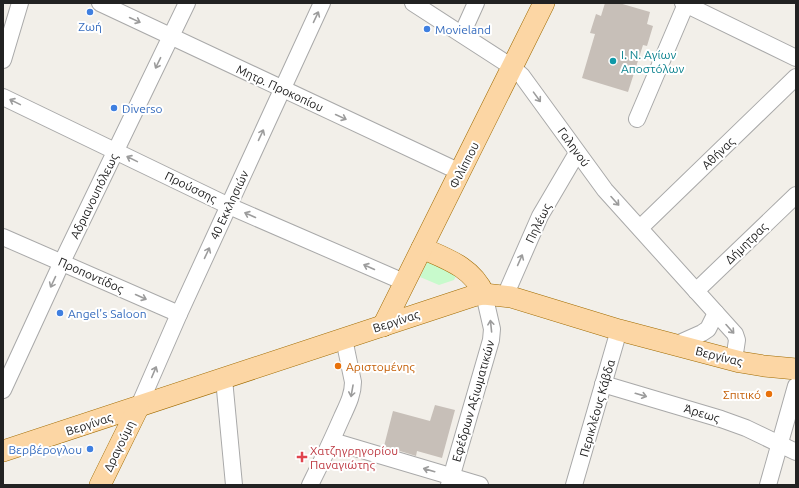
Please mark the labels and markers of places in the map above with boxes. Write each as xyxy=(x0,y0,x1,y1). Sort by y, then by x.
marker: Ζωή xyxy=(85,7,95,17)
place label: Ζωή xyxy=(78,20,102,33)
place label: Movieland xyxy=(435,23,491,36)
marker: Movieland xyxy=(422,24,432,34)
place label: Ι. Ν. Αγίων Αποστόλων xyxy=(621,48,685,75)
marker: Ι. Ν. Αγίων Αποστόλων xyxy=(608,56,618,66)
place label: Diverso xyxy=(122,102,163,115)
marker: Diverso xyxy=(109,103,119,113)
place label: Angel's Saloon xyxy=(68,307,147,320)
marker: Angel's Saloon xyxy=(55,308,65,318)
place label: Αριστομένης xyxy=(346,360,415,374)
marker: Αριστομένης xyxy=(333,361,343,371)
place label: Σπιτικό xyxy=(723,388,761,401)
marker: Σπιτικό xyxy=(764,389,774,399)
place label: Βερβέρογλου xyxy=(9,443,82,456)
marker: Βερβέρογλου xyxy=(85,444,95,454)
place label: Χατζηγρηγορίου Παναγιώτης xyxy=(310,444,398,472)
marker: Χατζηγρηγορίου Παναγιώτης xyxy=(297,452,307,462)

